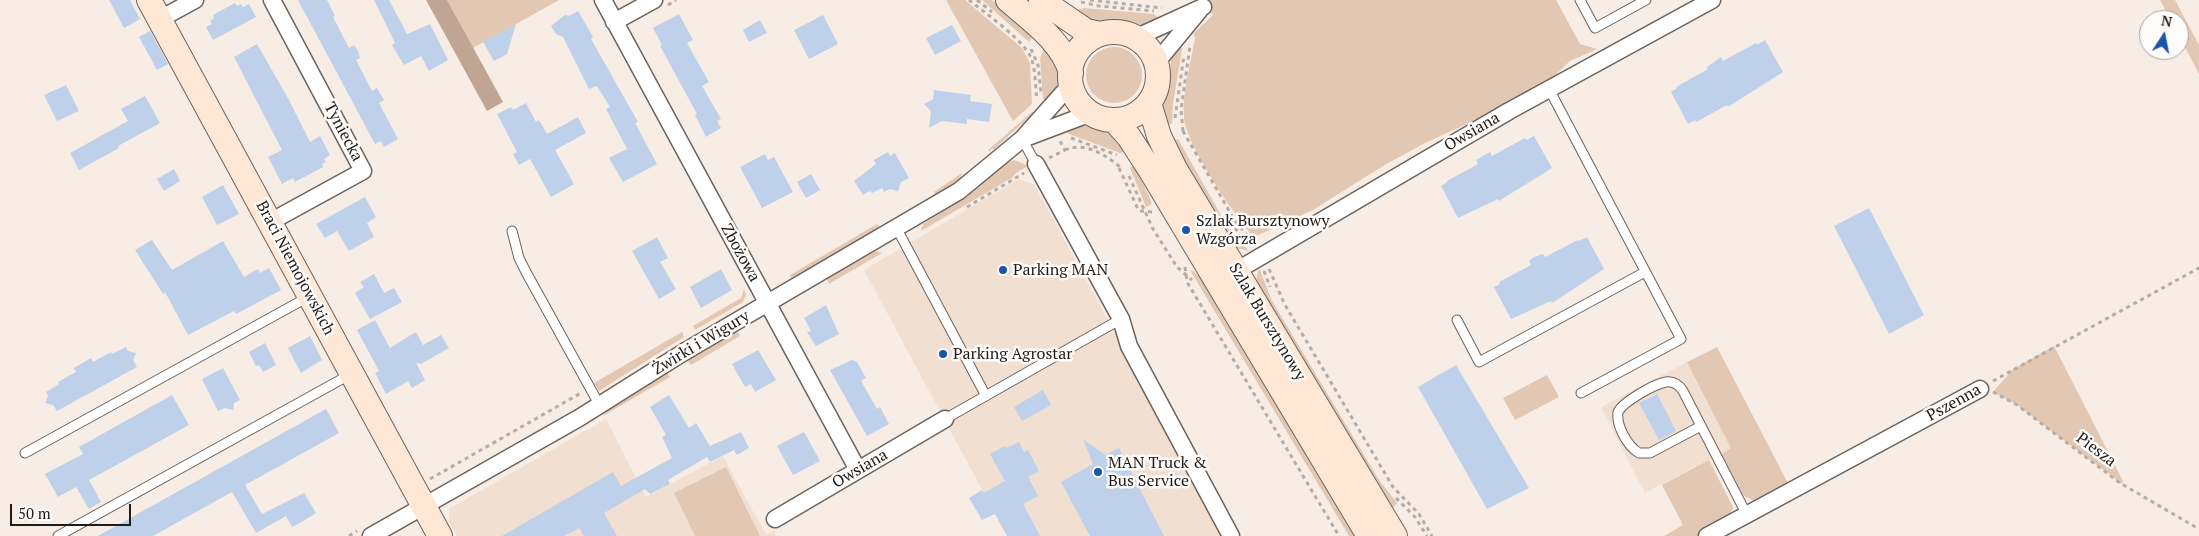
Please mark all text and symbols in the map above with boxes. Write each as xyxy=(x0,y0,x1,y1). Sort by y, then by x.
north arrow xyxy=(2139,10,2189,60)
text: N xyxy=(2160,10,2174,31)
street label: Tyniecka xyxy=(319,99,367,165)
street label: Owsiana xyxy=(1441,108,1503,156)
street label: Braci Niemojowskich xyxy=(251,198,339,338)
place label: Szlak Bursztynowy Wzgórza xyxy=(1196,211,1330,249)
street label: Zbożowa xyxy=(716,221,764,285)
marker: Szlak Bursztynowy Wzgórza xyxy=(1180,224,1192,236)
place label: Parking MAN xyxy=(1013,260,1108,280)
street label: Szlak Bursztynowy xyxy=(1224,260,1310,384)
marker: Parking MAN xyxy=(997,264,1009,276)
street label: Żwirki i Wigury xyxy=(649,307,753,379)
place label: Parking Agrostar xyxy=(953,344,1072,364)
marker: Parking Agrostar xyxy=(937,348,949,360)
street label: Pszenna xyxy=(1923,380,1985,426)
street label: Piesza xyxy=(2072,429,2120,471)
street label: Owsiana xyxy=(829,445,891,493)
place label: MAN Truck & Bus Service xyxy=(1108,453,1207,491)
marker: MAN Truck & Bus Service xyxy=(1092,466,1104,478)
scale bar xyxy=(12,494,134,526)
text: 50 m xyxy=(18,503,51,523)

